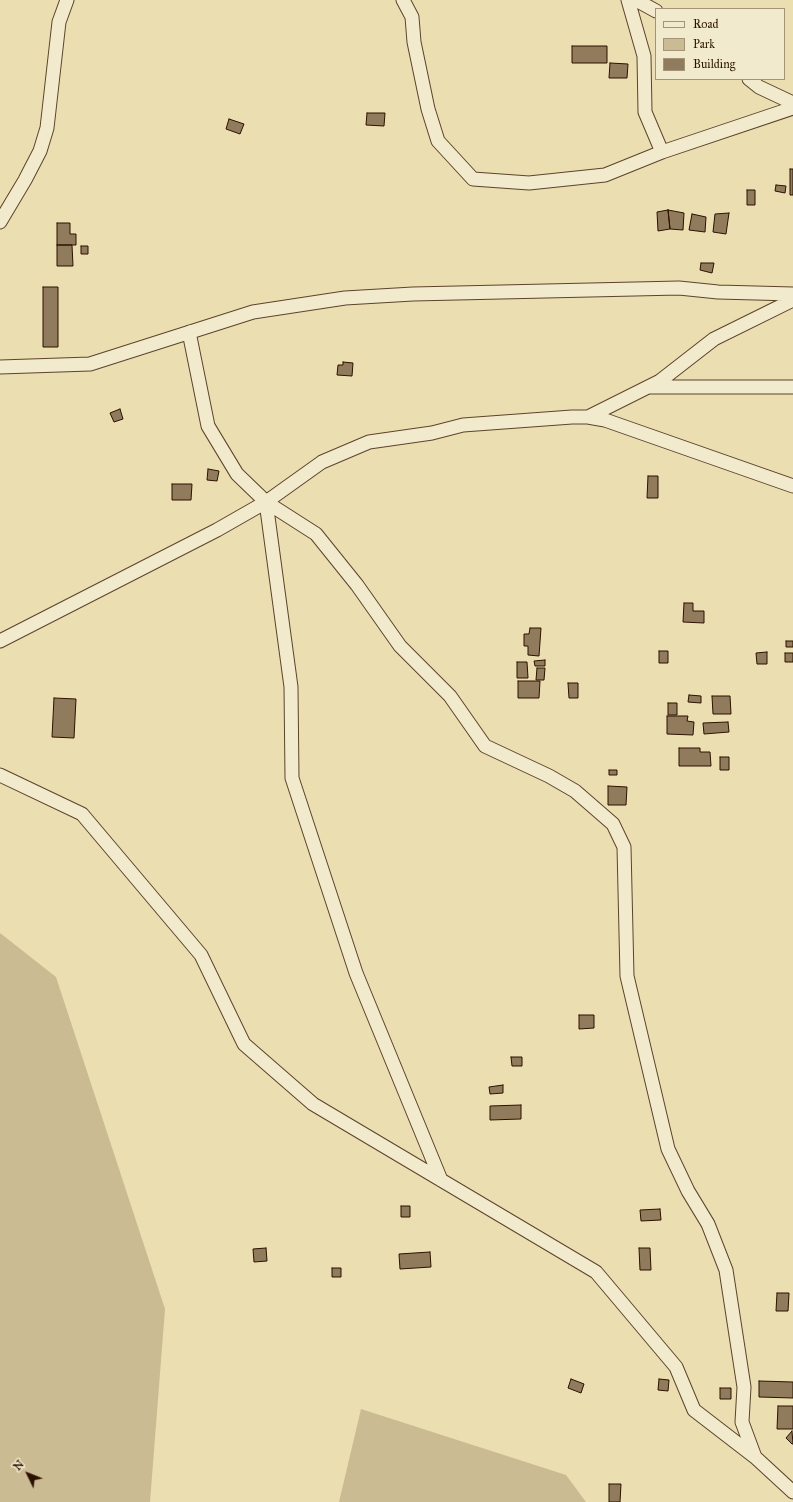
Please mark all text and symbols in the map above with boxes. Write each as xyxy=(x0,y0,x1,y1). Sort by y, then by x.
legend xyxy=(655,8,785,80)
text: Road xyxy=(693,17,719,31)
text: Park xyxy=(693,37,715,51)
text: Building xyxy=(693,57,735,71)
north arrow xyxy=(8,1454,48,1494)
text: N xyxy=(11,1458,27,1473)

